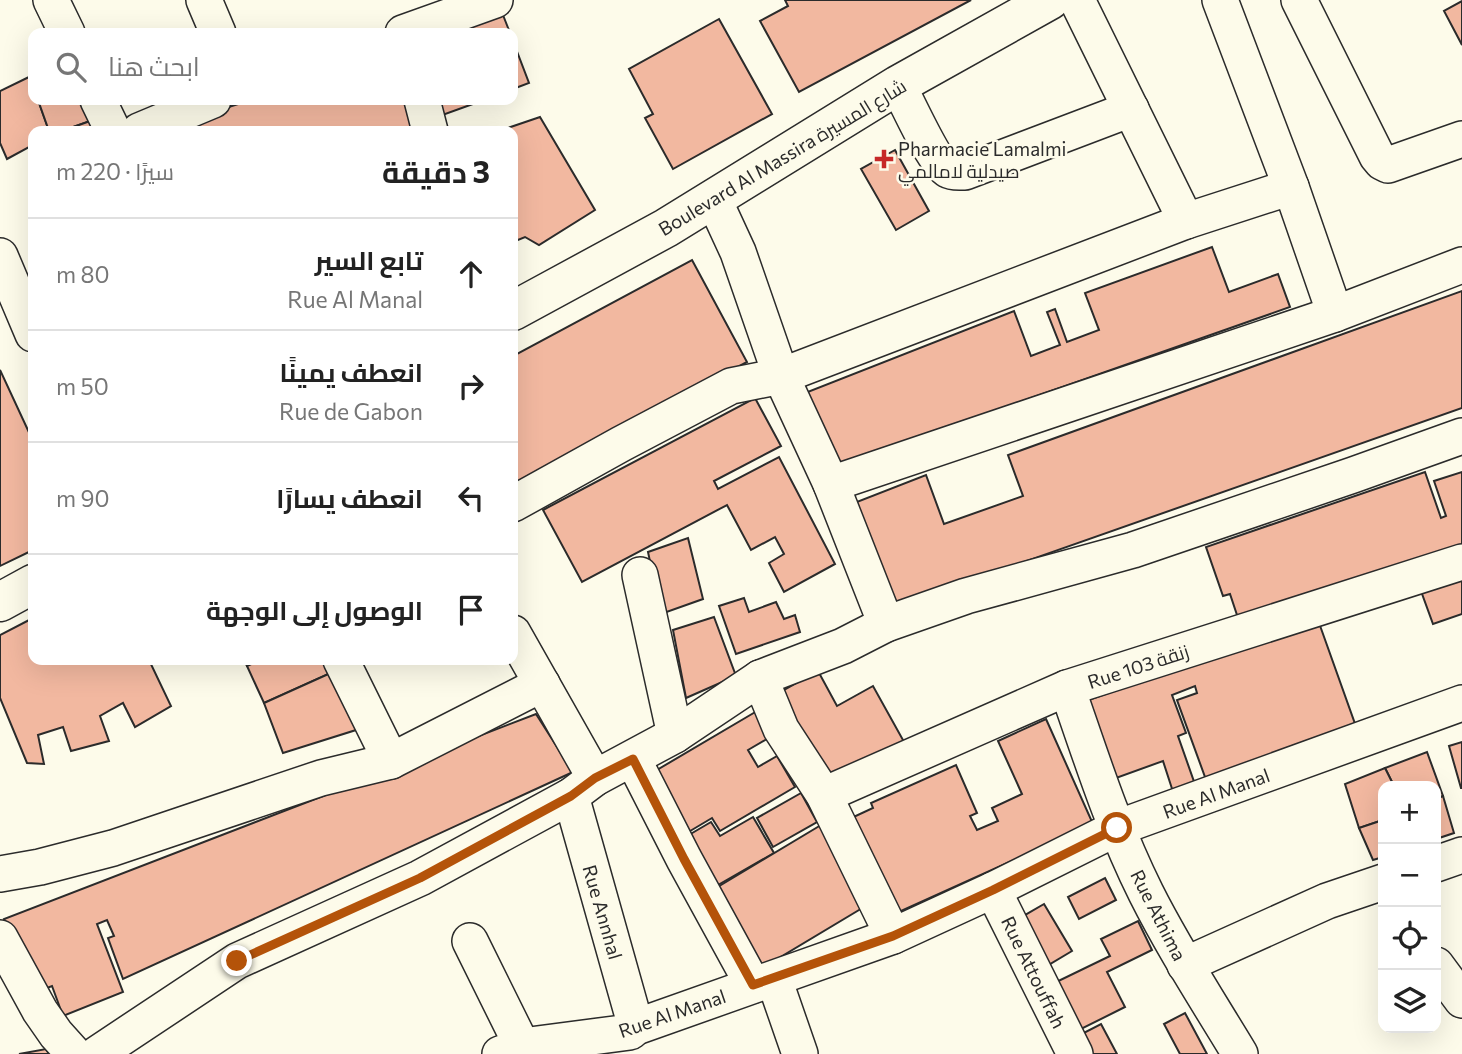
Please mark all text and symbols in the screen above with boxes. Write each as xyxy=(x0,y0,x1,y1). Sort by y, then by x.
search box xyxy=(28,28,518,105)
icon: search xyxy=(52,48,90,86)
text: ابحث هنا xyxy=(108,50,200,81)
street label: Boulevard Al Massira شارع المسيرة xyxy=(654,74,912,243)
place label: Pharmacie Lamalmi صيدلية لامالمي xyxy=(898,137,1066,186)
marker: Pharmacie Lamalmi صيدلية لامالمي xyxy=(876,151,892,167)
text: 3 دقيقة xyxy=(382,152,490,189)
text: سيرًا · 220 m xyxy=(56,157,174,185)
text: تابع السير xyxy=(315,244,423,275)
icon: ahead xyxy=(452,255,490,293)
text: 80 m xyxy=(56,260,109,288)
text: Rue Al Manal xyxy=(287,285,423,313)
text: انعطف يمينًا xyxy=(279,356,423,387)
icon: right xyxy=(452,367,490,405)
text: 50 m xyxy=(56,372,109,400)
text: Rue de Gabon xyxy=(279,397,423,425)
icon: left xyxy=(452,479,490,517)
text: انعطف يسارًا xyxy=(276,482,423,513)
text: 90 m xyxy=(56,484,109,512)
icon: arrive xyxy=(452,591,490,629)
text: الوصول إلى الوجهة xyxy=(206,594,423,625)
street label: Rue 103 زنقة xyxy=(1084,639,1192,694)
street label: Rue Al Manal xyxy=(1159,763,1273,823)
map controls xyxy=(1378,781,1441,1033)
button: + xyxy=(1378,781,1441,844)
route start xyxy=(1101,812,1132,843)
button: − xyxy=(1378,844,1441,907)
street label: Rue Annhal xyxy=(579,862,627,962)
street label: Rue Athima xyxy=(1126,866,1192,964)
button: locate xyxy=(1378,907,1441,970)
street label: Rue Attouffah xyxy=(997,912,1071,1032)
route end xyxy=(221,945,252,976)
button: layers xyxy=(1378,970,1441,1033)
street label: Rue Al Manal xyxy=(615,984,729,1042)

